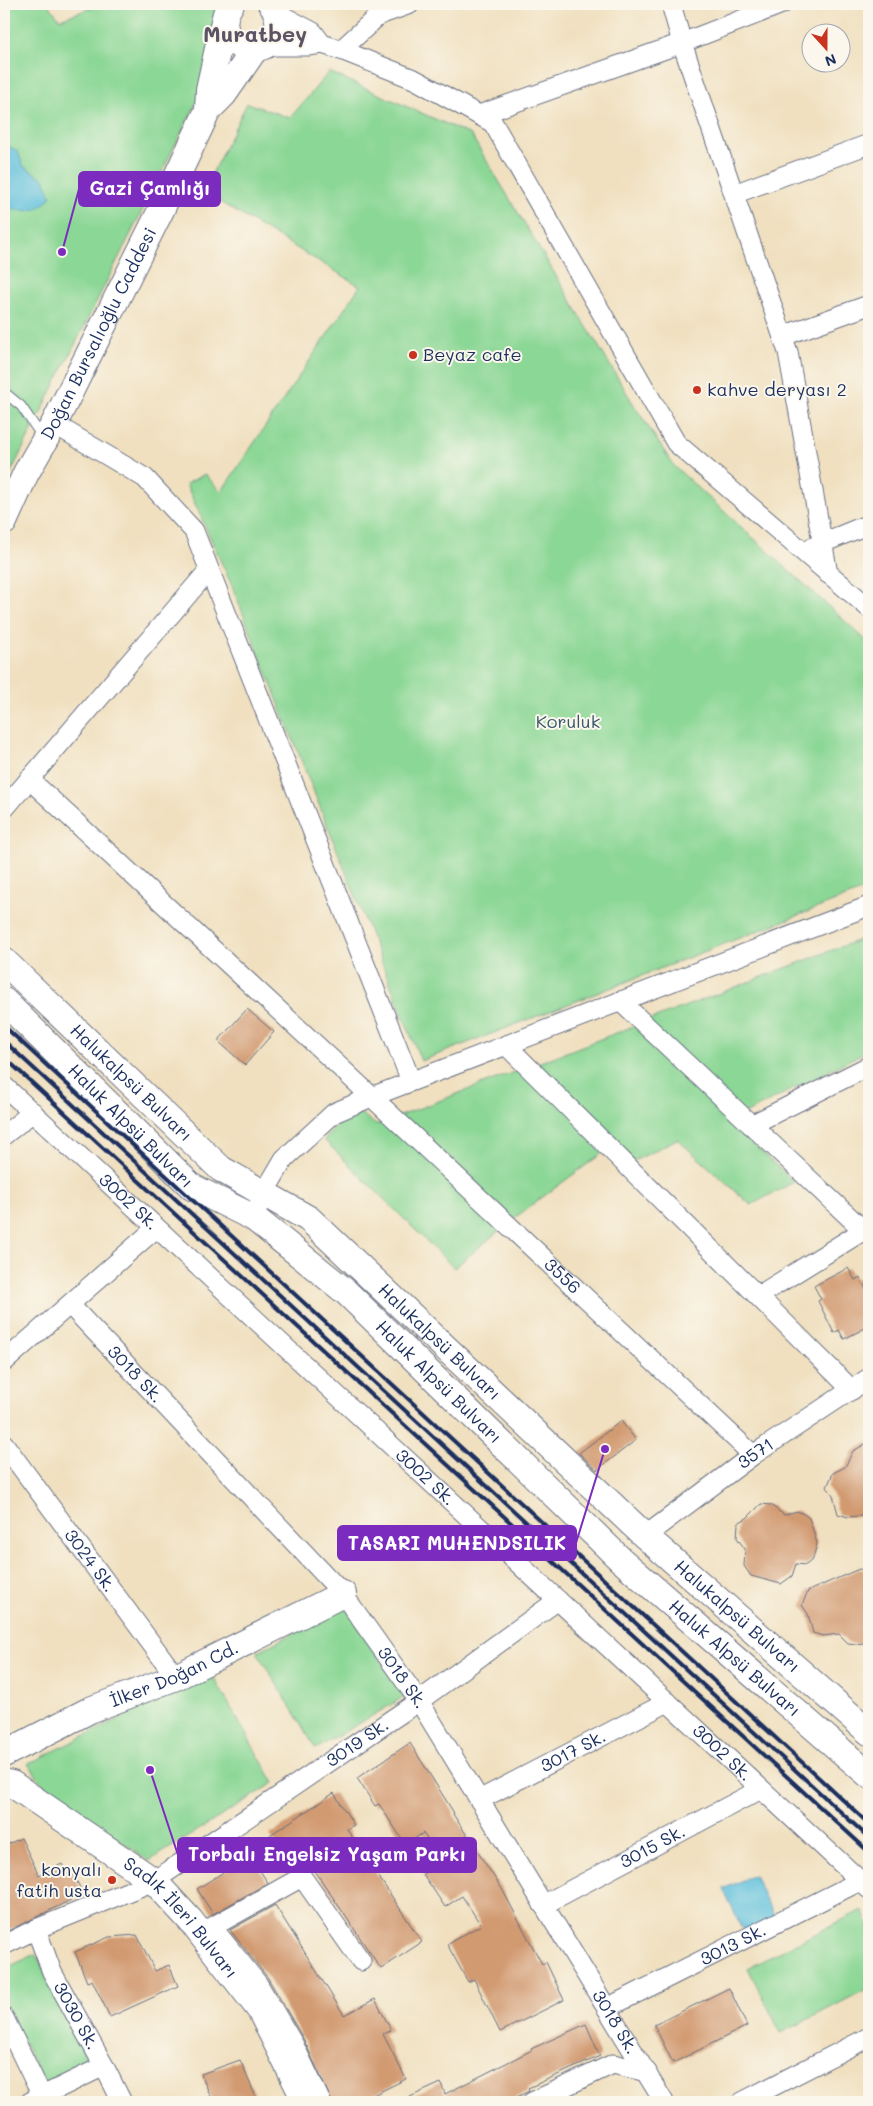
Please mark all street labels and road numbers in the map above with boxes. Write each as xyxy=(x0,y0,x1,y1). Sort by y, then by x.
street label: Doğan Bursalıoğlu Caddesi xyxy=(35,223,161,444)
street label: Halukalpsü Bulvarı xyxy=(66,1018,198,1146)
street label: Haluk Alpsü Bulvarı xyxy=(63,1058,199,1193)
street label: 3002 Sk. xyxy=(94,1167,164,1235)
street label: 3556 xyxy=(539,1252,587,1298)
street label: Halukalpsü Bulvarı xyxy=(374,1278,507,1405)
street label: Haluk Alpsü Bulvarı xyxy=(371,1314,507,1448)
street label: 3018 Sk. xyxy=(103,1339,169,1408)
street label: 3571 xyxy=(732,1432,778,1474)
street label: 3002 Sk. xyxy=(391,1443,461,1510)
street label: 3024 Sk. xyxy=(60,1524,122,1597)
street label: Halukalpsü Bulvarı xyxy=(669,1554,806,1678)
street label: Haluk Alpsü Bulvarı xyxy=(664,1594,806,1721)
street label: İlker Doğan Cd. xyxy=(106,1635,242,1712)
street label: 3018 Sk. xyxy=(373,1641,434,1713)
street label: 3019 Sk. xyxy=(321,1712,393,1772)
street label: 3002 Sk. xyxy=(688,1718,758,1786)
street label: 3017 Sk. xyxy=(536,1723,609,1777)
street label: 3015 Sk. xyxy=(615,1819,689,1873)
street label: Sadık İleri Bulvarı xyxy=(119,1851,244,1983)
street label: 3013 Sk. xyxy=(695,1917,770,1971)
street label: 3030 Sk. xyxy=(49,1977,106,2054)
street label: 3018 Sk. xyxy=(587,1985,645,2058)

